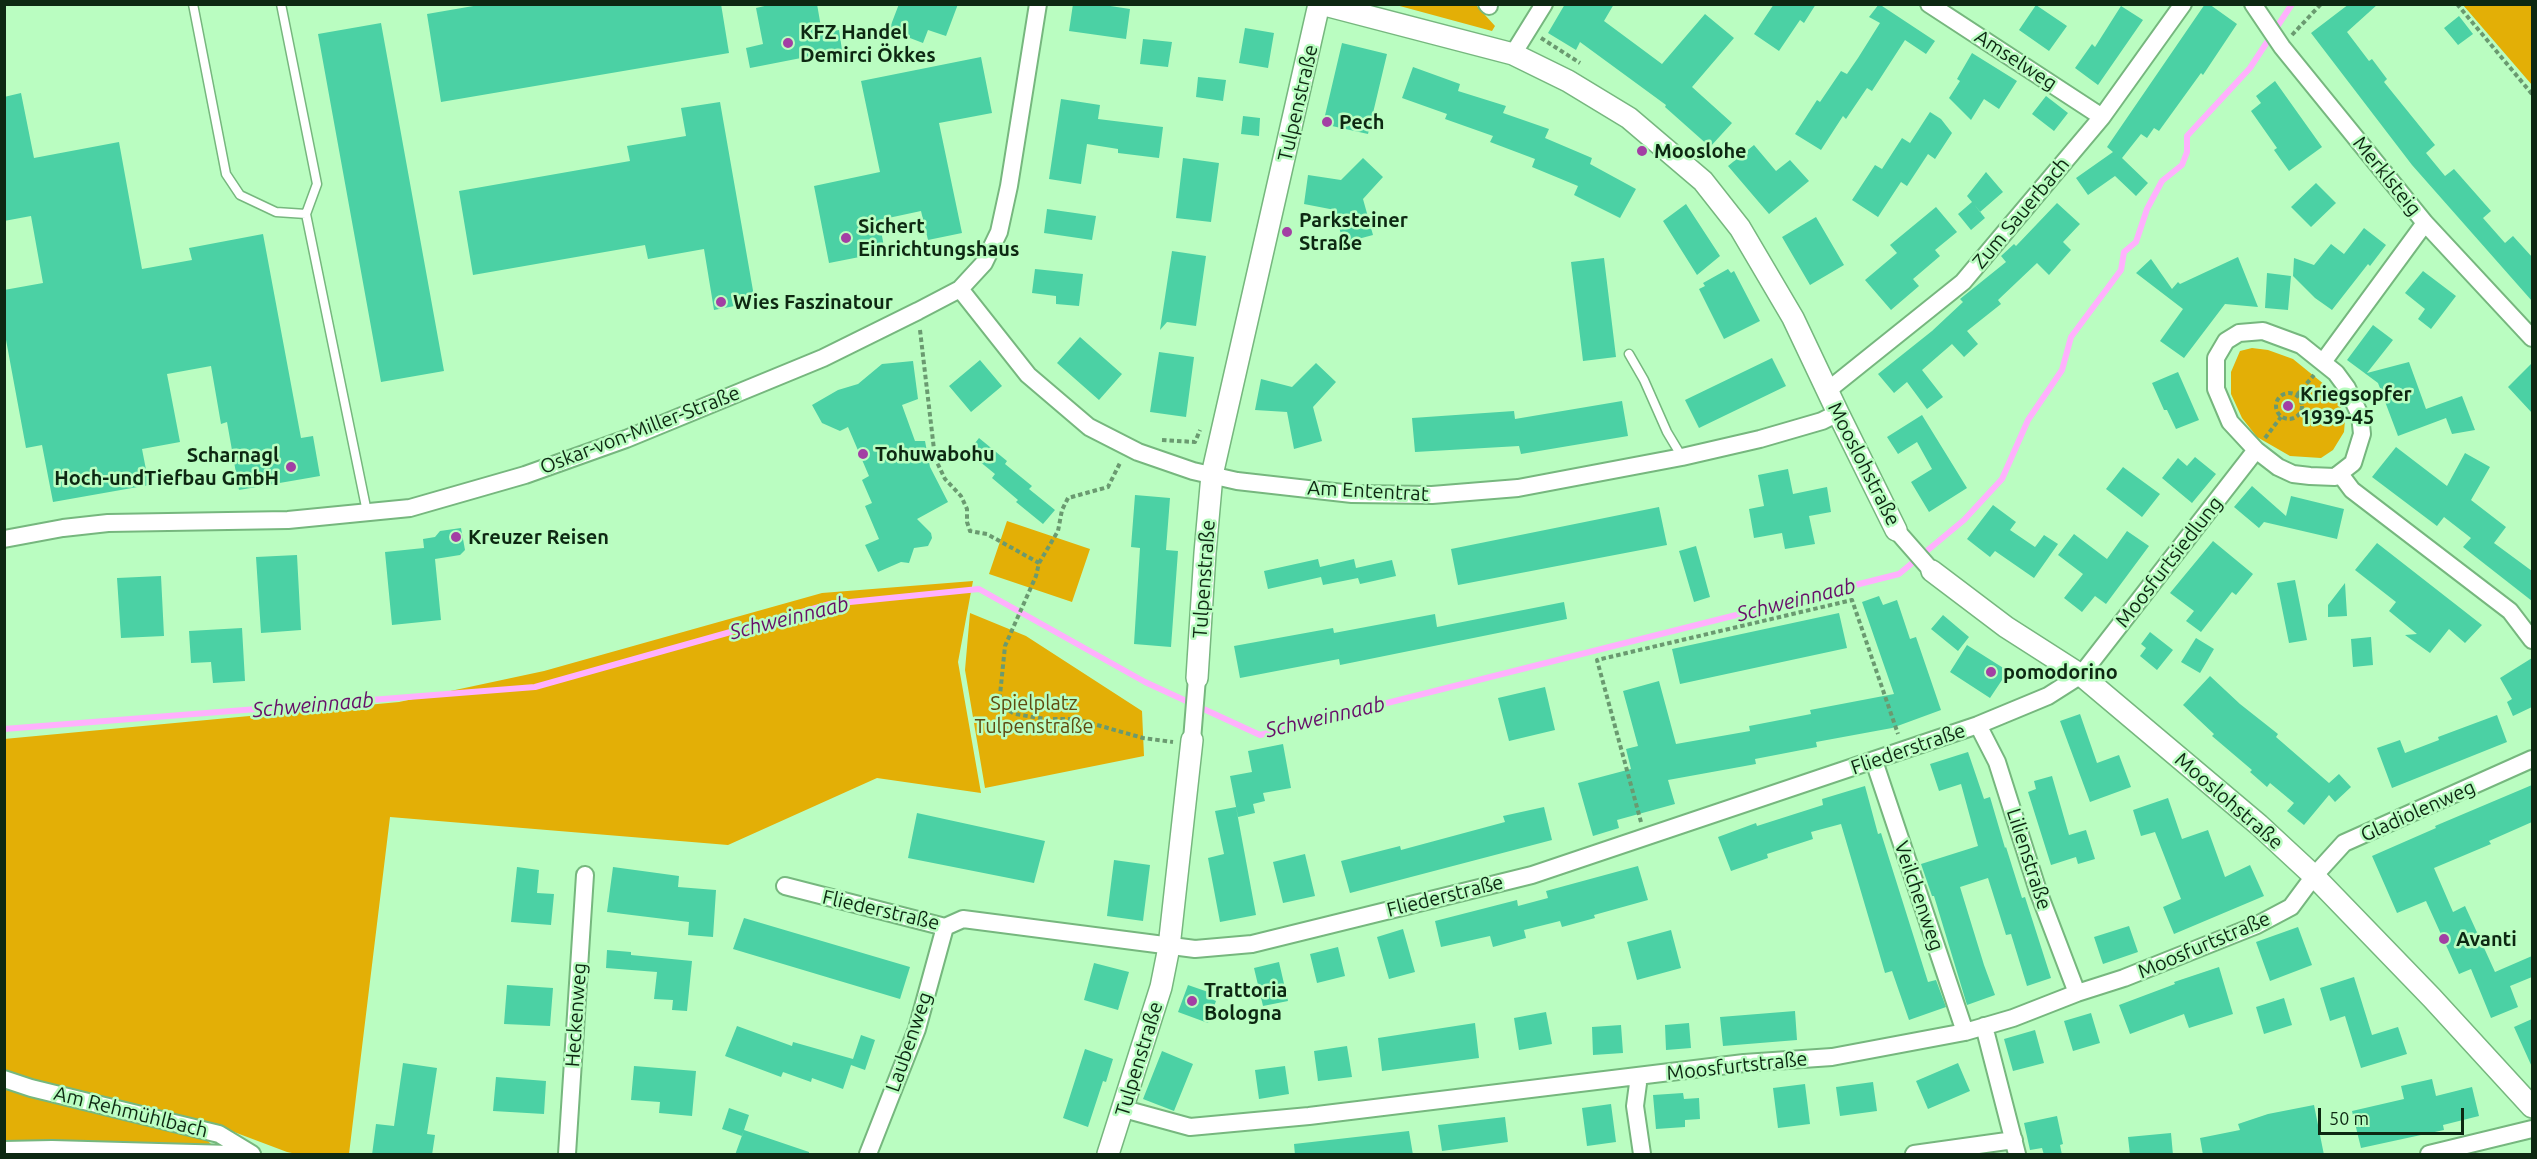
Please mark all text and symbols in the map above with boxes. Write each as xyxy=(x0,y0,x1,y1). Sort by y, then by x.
place label: KFZ Handel Demirci Ökkes xyxy=(800,20,936,67)
street label: Amselweg xyxy=(1970,25,2062,95)
marker: KFZ Handel Demirci Ökkes xyxy=(781,36,795,50)
street label: Tulpenstraße xyxy=(1273,42,1323,164)
place label: Pech xyxy=(1339,110,1384,134)
marker: Pech xyxy=(1320,115,1334,129)
street label: Merklsteig xyxy=(2348,131,2426,221)
place label: Mooslohe xyxy=(1654,139,1747,163)
marker: Mooslohe xyxy=(1635,144,1649,158)
street label: Zum Sauerbach xyxy=(1967,152,2075,274)
place label: Parksteiner Straße xyxy=(1299,208,1408,255)
place label: Sichert Einrichtungshaus xyxy=(858,214,1019,261)
marker: Parksteiner Straße xyxy=(1280,225,1294,239)
marker: Sichert Einrichtungshaus xyxy=(839,231,853,245)
place label: Wies Faszinatour xyxy=(733,290,893,314)
marker: Wies Faszinatour xyxy=(714,295,728,309)
street label: Oskar-von-Miller-Straße xyxy=(537,381,743,479)
place label: Kriegsopfer 1939-45 xyxy=(2300,382,2412,429)
street label: Mooslohstraße xyxy=(1823,398,1905,530)
marker: Kriegsopfer 1939-45 xyxy=(2281,399,2295,413)
place label: Tohuwabohu xyxy=(875,442,995,466)
place label: Scharnagl Hoch-undTiefbau GmbH xyxy=(54,443,279,490)
marker: Tohuwabohu xyxy=(856,447,870,461)
marker: Scharnagl Hoch-undTiefbau GmbH xyxy=(284,460,298,474)
street label: Am Ententrat xyxy=(1307,476,1429,506)
street label: Moosfurtsiedlung xyxy=(2110,492,2228,632)
street label: Tulpenstraße xyxy=(1188,519,1220,639)
place label: Kreuzer Reisen xyxy=(468,525,609,549)
marker: Kreuzer Reisen xyxy=(449,530,463,544)
water label: Schweinnaab xyxy=(1734,573,1858,627)
water label: Schweinnaab xyxy=(727,591,851,645)
place label: pomodorino xyxy=(2003,660,2118,684)
marker: pomodorino xyxy=(1984,665,1998,679)
water label: Schweinnaab xyxy=(251,687,375,723)
park label: Spielplatz Tulpenstraße xyxy=(975,691,1093,738)
water label: Schweinnaab xyxy=(1263,691,1387,743)
street label: Fliederstraße xyxy=(1848,718,1968,780)
street label: Mooslohstraße xyxy=(2170,748,2288,854)
street label: Gladiolenweg xyxy=(2357,775,2479,847)
street label: Lilienstraße xyxy=(2001,805,2057,913)
street label: Veilchenweg xyxy=(1889,838,1949,954)
street label: Fliederstraße xyxy=(1384,870,1506,922)
street label: Fliederstraße xyxy=(820,885,942,935)
street label: Moosfurtstraße xyxy=(2134,906,2274,984)
place label: Avanti xyxy=(2456,927,2517,951)
marker: Avanti xyxy=(2437,932,2451,946)
street label: Heckenweg xyxy=(560,962,592,1068)
place label: Trattoria Bologna xyxy=(1204,978,1287,1025)
street label: Laubenweg xyxy=(881,989,937,1095)
marker: Trattoria Bologna xyxy=(1185,994,1199,1008)
street label: Tulpenstraße xyxy=(1110,999,1168,1119)
street label: Moosfurtstraße xyxy=(1665,1047,1809,1085)
street label: Am Rehmühlbach xyxy=(52,1081,210,1143)
scale bar xyxy=(2321,1096,2466,1134)
text: 50 m xyxy=(2329,1108,2369,1128)

